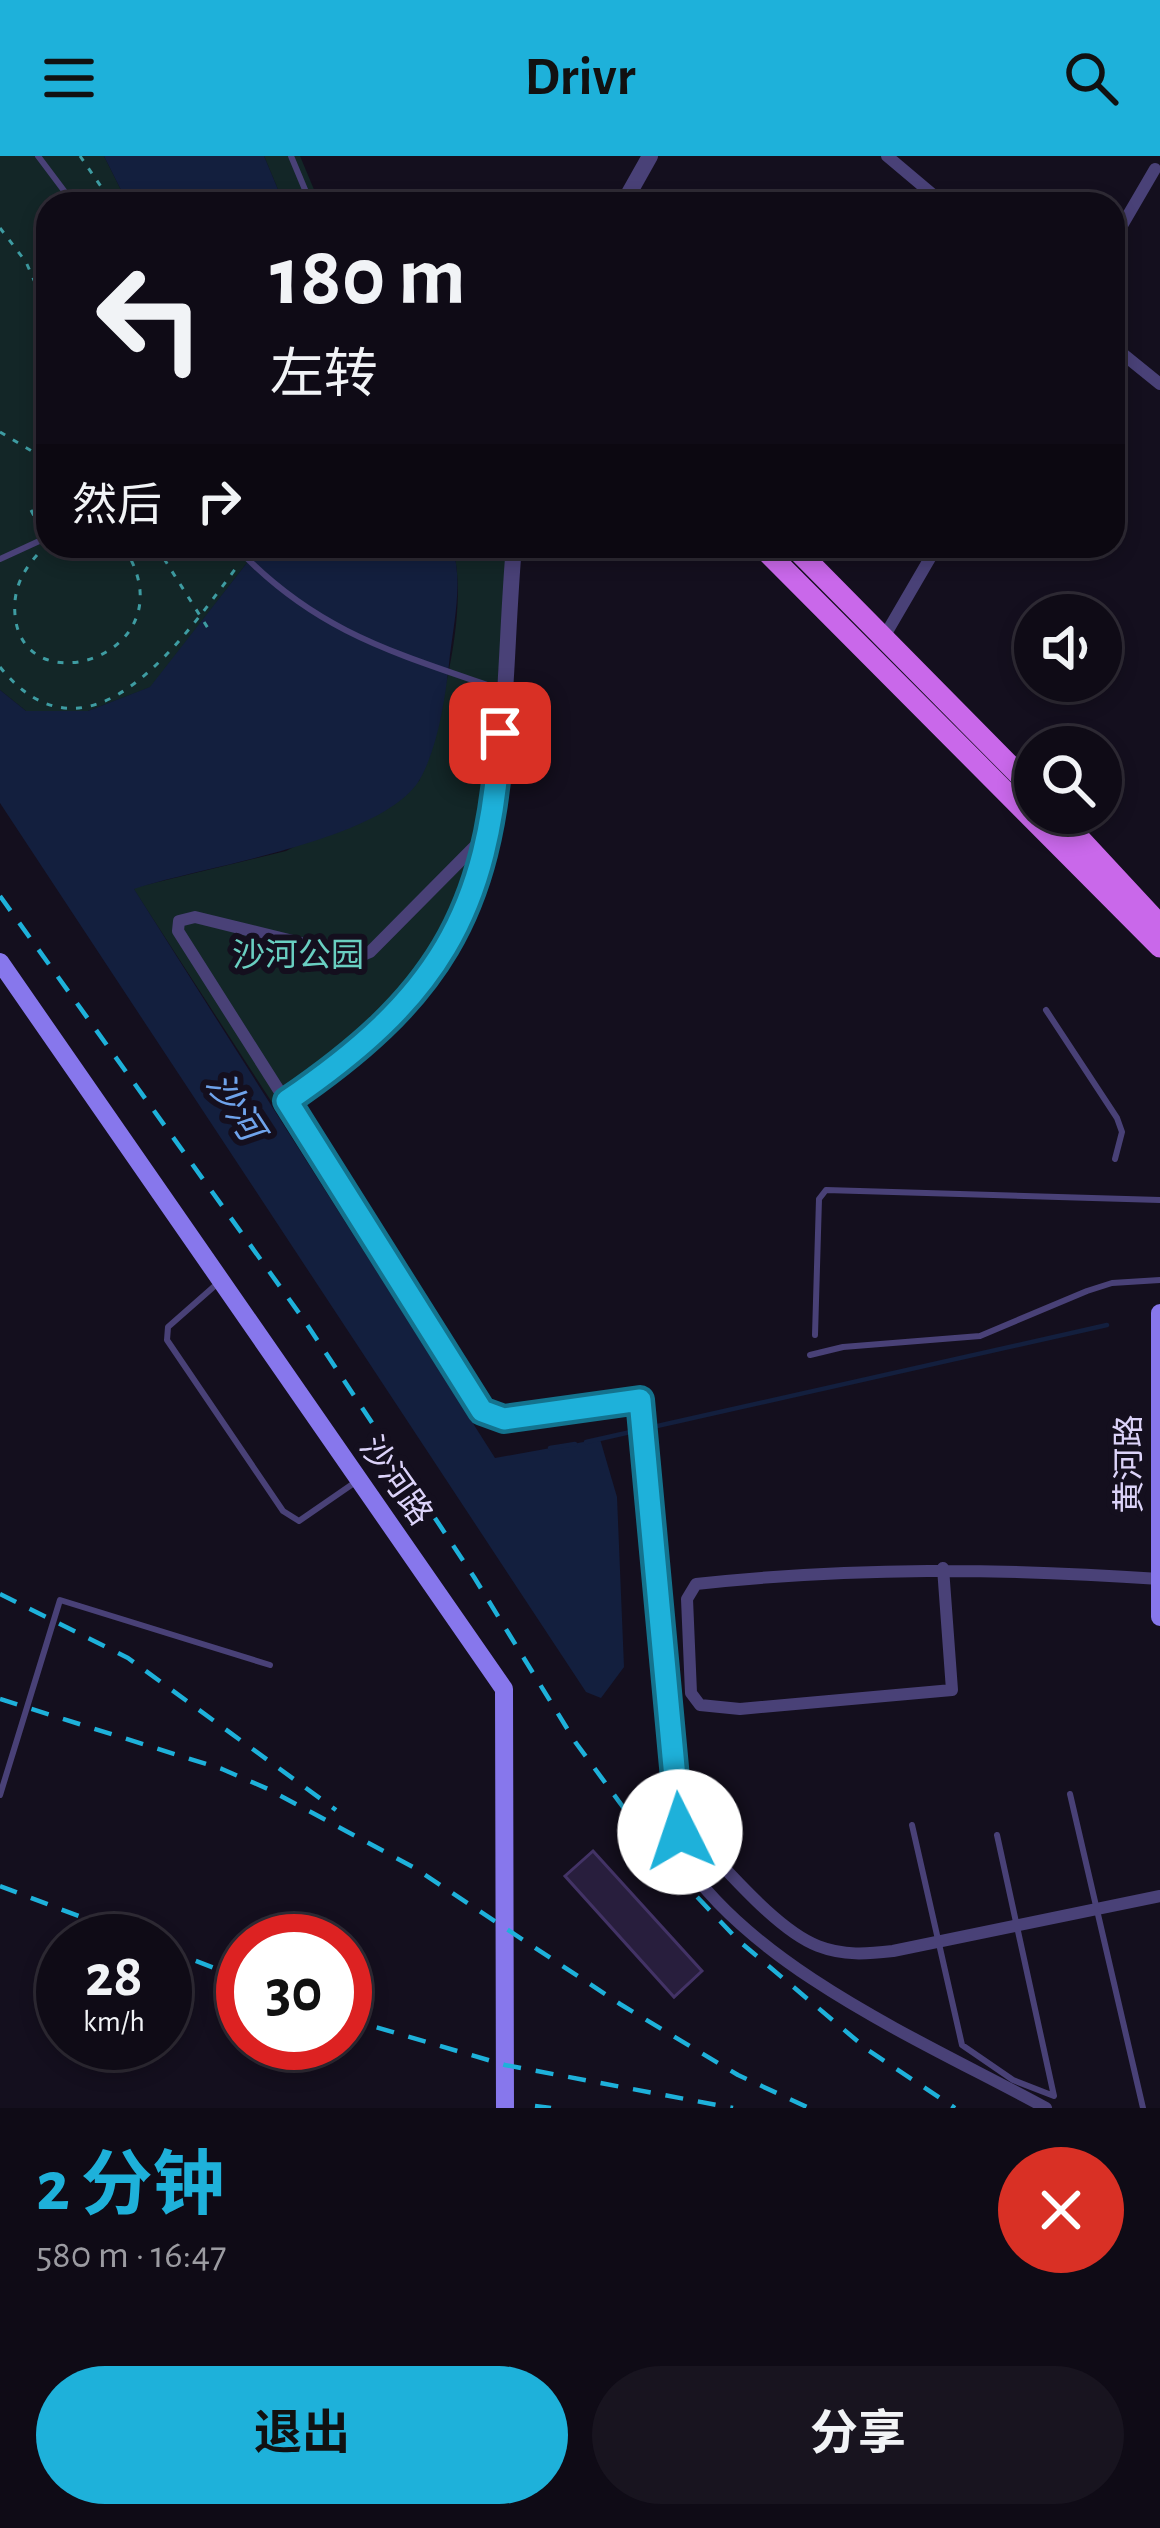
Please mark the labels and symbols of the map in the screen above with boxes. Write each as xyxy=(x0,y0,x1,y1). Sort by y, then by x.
pin xyxy=(449,682,551,784)
park label: 沙河公园 xyxy=(232,938,364,973)
water label: 沙河 xyxy=(200,1067,273,1152)
street label: 黄河路 xyxy=(1112,1415,1147,1514)
street label: 沙河路 xyxy=(353,1430,438,1531)
position arrow xyxy=(617,1769,743,1895)
speed limit sign: 30 xyxy=(216,1914,372,2070)

